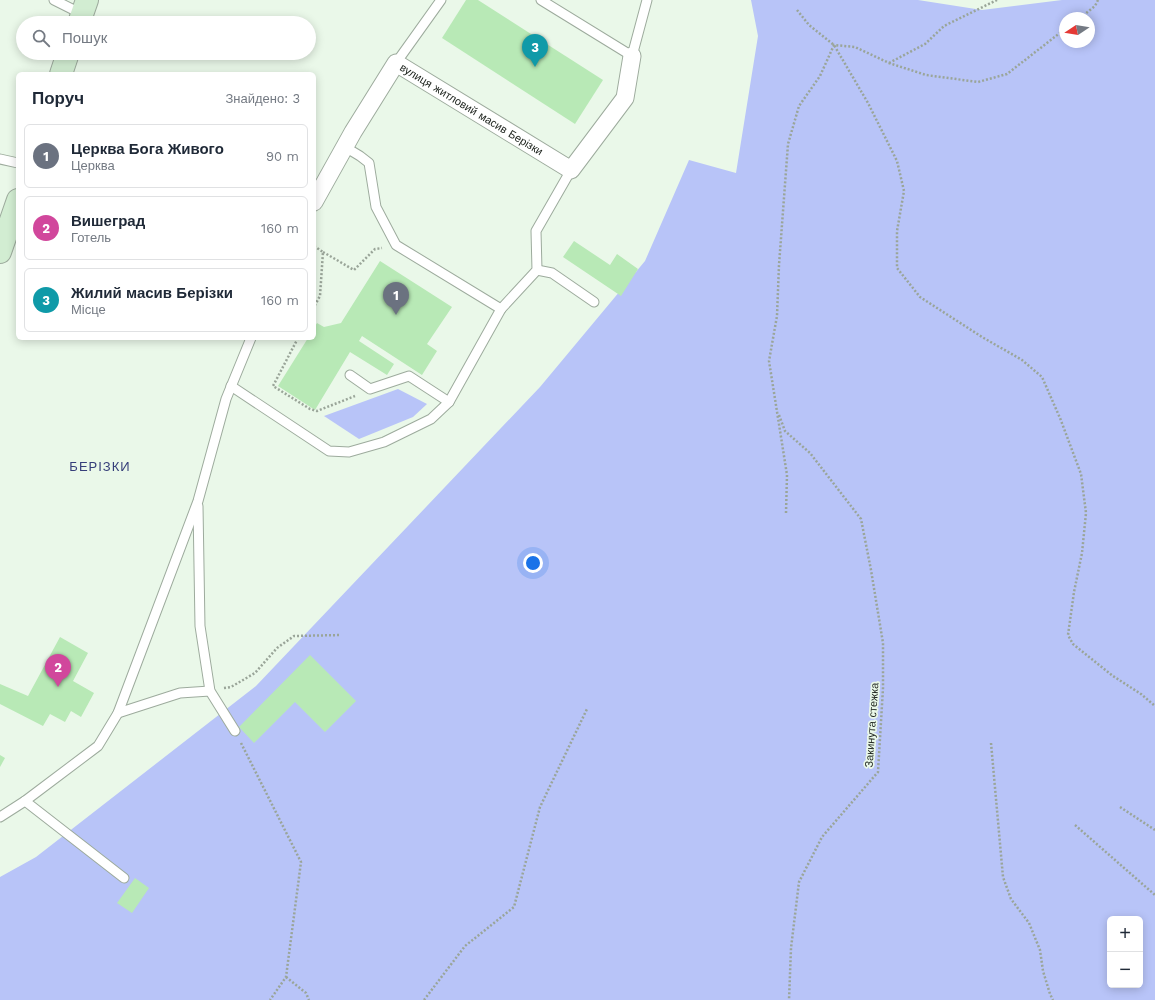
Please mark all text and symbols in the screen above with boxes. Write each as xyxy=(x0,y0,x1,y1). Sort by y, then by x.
north arrow xyxy=(1059,12,1095,48)
search box xyxy=(16,16,316,60)
icon: search xyxy=(30,27,52,49)
text: Пошук xyxy=(62,29,107,47)
pin: 3 xyxy=(522,34,548,67)
street label: вулиця житловий масив Берізки xyxy=(398,61,545,158)
text: Поруч xyxy=(32,88,84,108)
text: Знайдено: 3 xyxy=(225,91,300,106)
text: Церква Бога Живого xyxy=(71,140,224,158)
text: 1 xyxy=(43,149,49,164)
text: 90 m xyxy=(266,149,299,164)
text: Церква xyxy=(71,158,115,173)
text: Вишеград xyxy=(71,212,145,230)
text: 2 xyxy=(42,221,50,236)
text: 160 m xyxy=(261,221,299,236)
text: Готель xyxy=(71,230,111,245)
pin: 1 xyxy=(383,282,409,315)
text: Жилий масив Берізки xyxy=(71,284,233,302)
text: 3 xyxy=(42,293,50,308)
text: 160 m xyxy=(261,293,299,308)
text: Місце xyxy=(71,302,106,317)
district label: БЕРІЗКИ xyxy=(69,459,131,474)
your location xyxy=(523,553,543,573)
pin: 2 xyxy=(45,654,71,687)
street label: Закинута стежка xyxy=(863,681,882,768)
map controls xyxy=(1107,916,1143,988)
button: + xyxy=(1107,916,1143,952)
button: − xyxy=(1107,952,1143,988)

